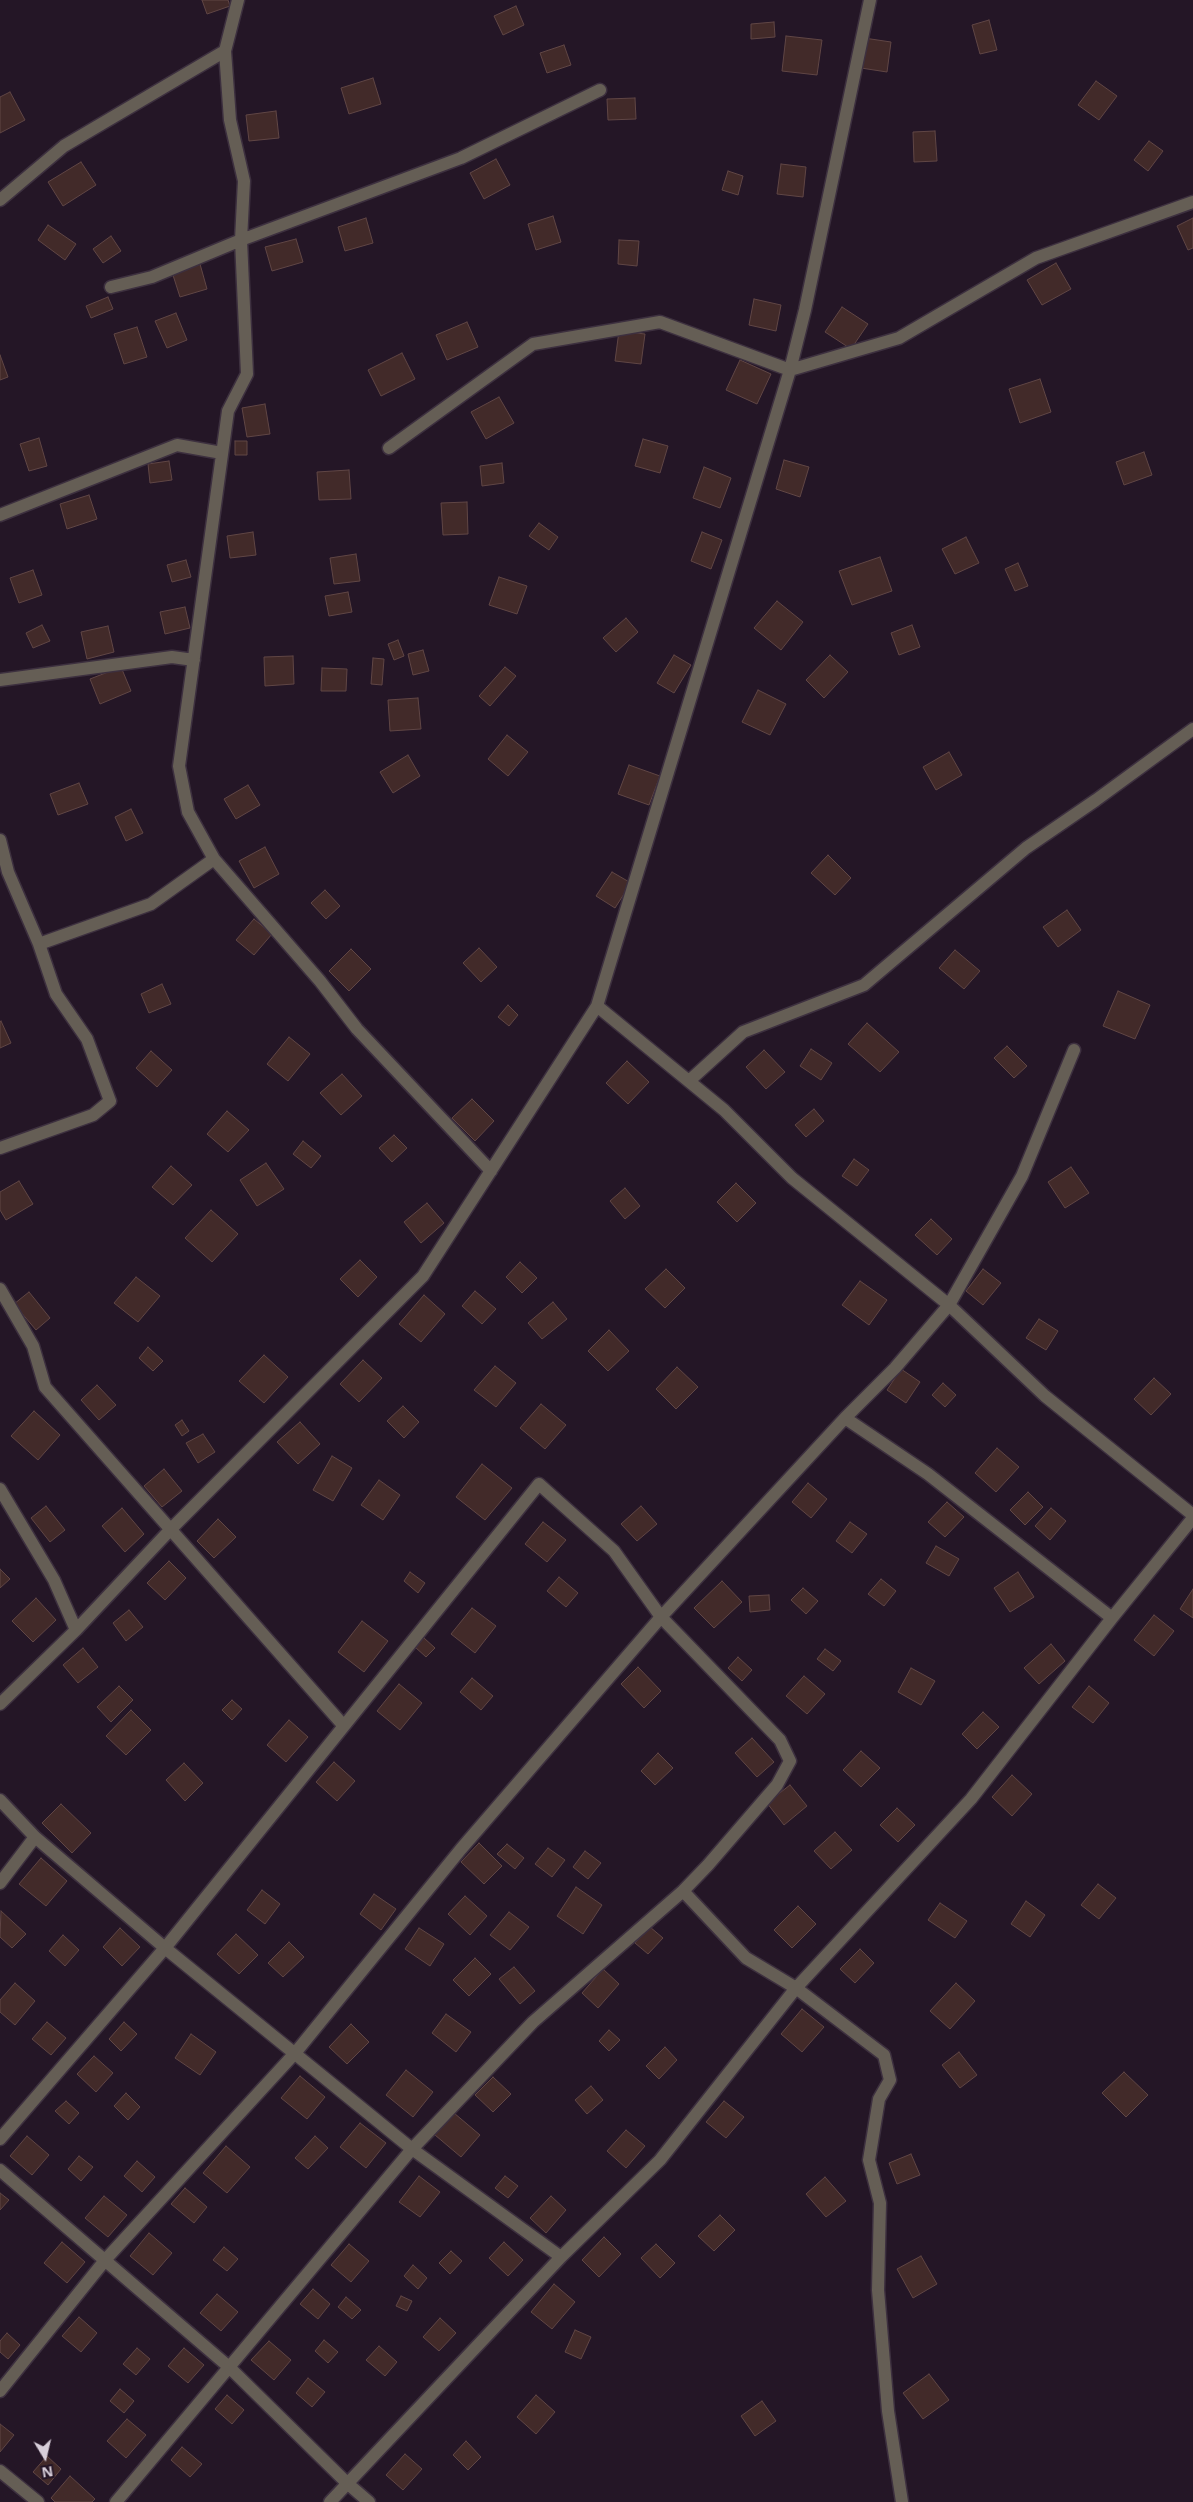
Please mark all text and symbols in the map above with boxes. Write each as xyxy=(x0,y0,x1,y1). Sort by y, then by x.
north arrow xyxy=(20,2432,70,2482)
text: N xyxy=(40,2462,55,2483)

